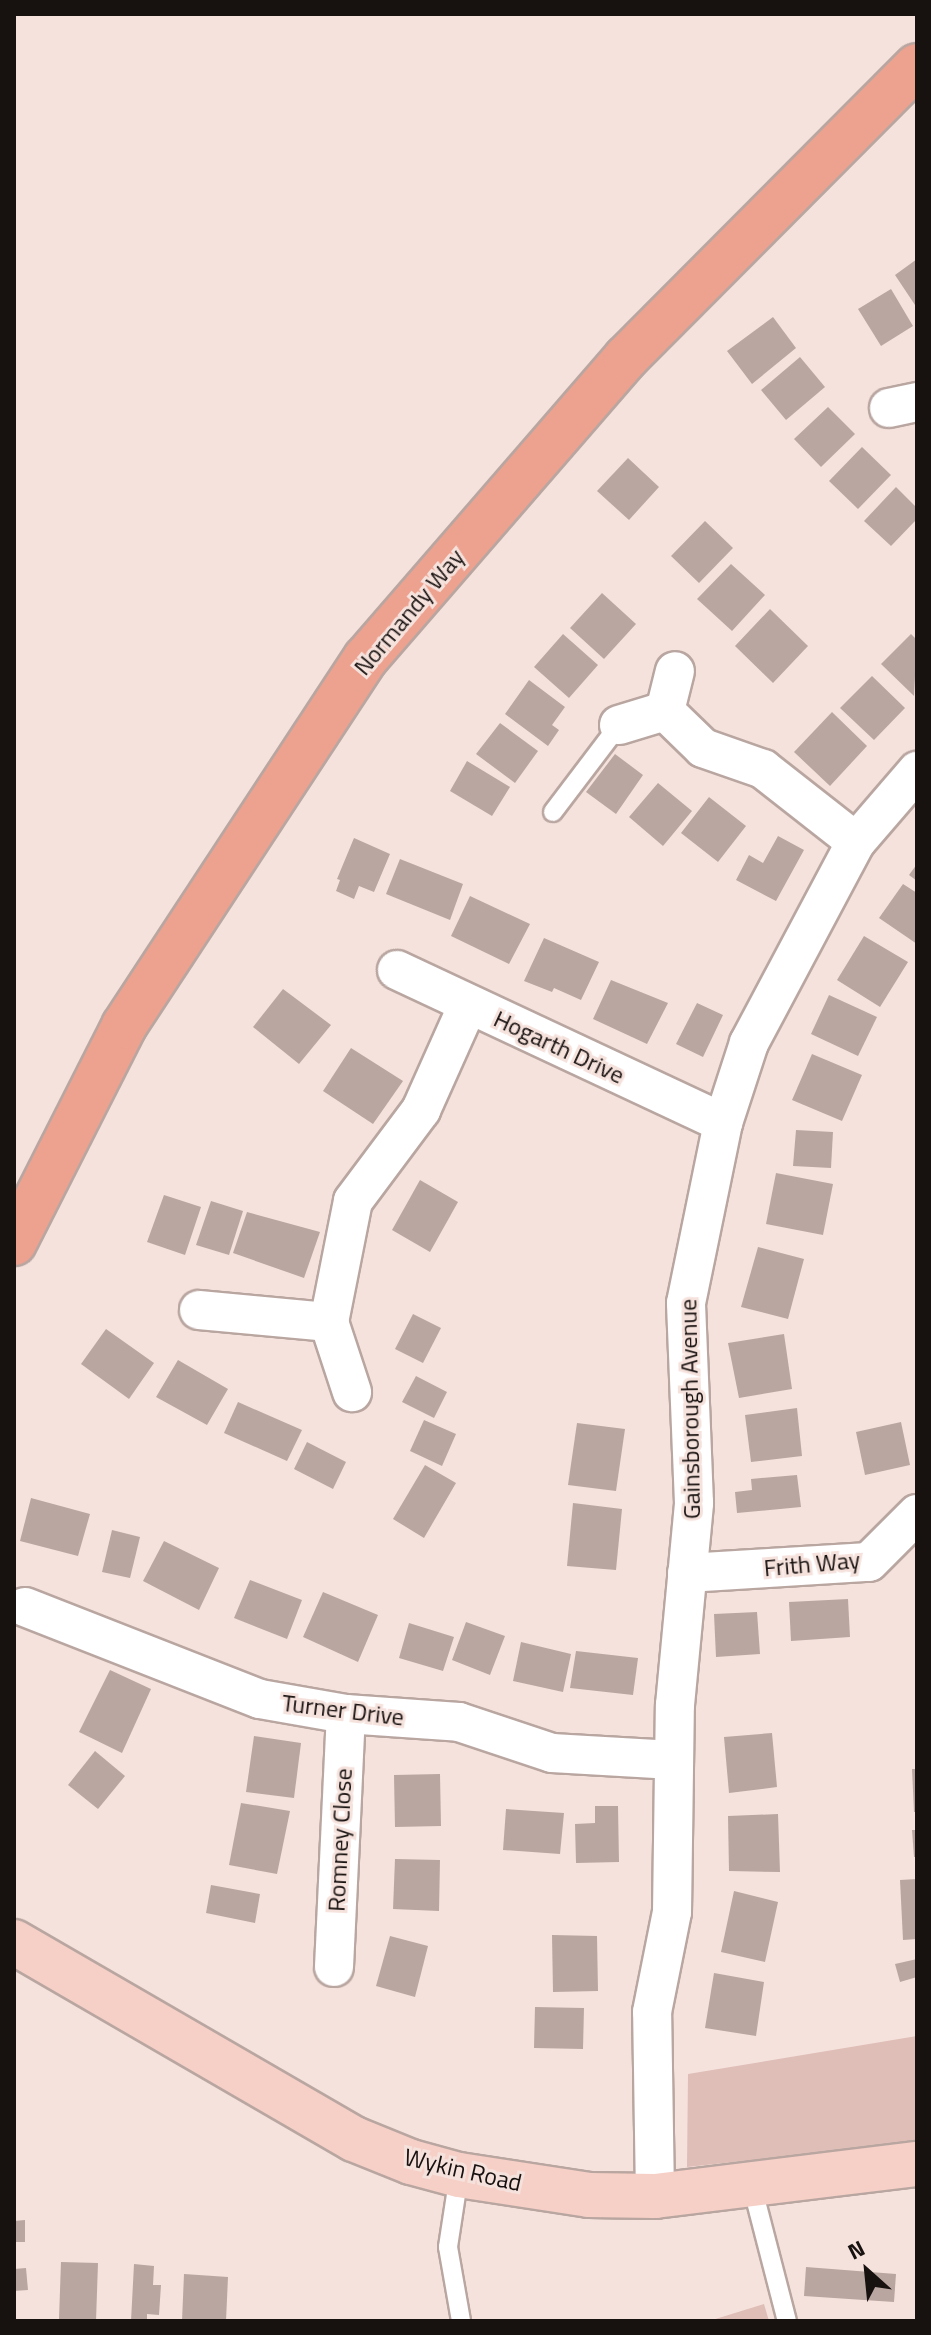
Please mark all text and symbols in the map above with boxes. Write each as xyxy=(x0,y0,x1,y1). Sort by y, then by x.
street label: Normandy Way xyxy=(348,543,470,681)
street label: Hogarth Drive xyxy=(489,1004,629,1090)
street label: Gainsborough Avenue xyxy=(674,1299,706,1519)
street label: Frith Way xyxy=(763,1545,861,1583)
street label: Turner Drive xyxy=(280,1688,406,1732)
street label: Romney Close xyxy=(322,1768,358,1912)
street label: Wykin Road xyxy=(401,2143,525,2197)
north arrow xyxy=(827,2231,907,2311)
text: N xyxy=(842,2231,871,2268)

